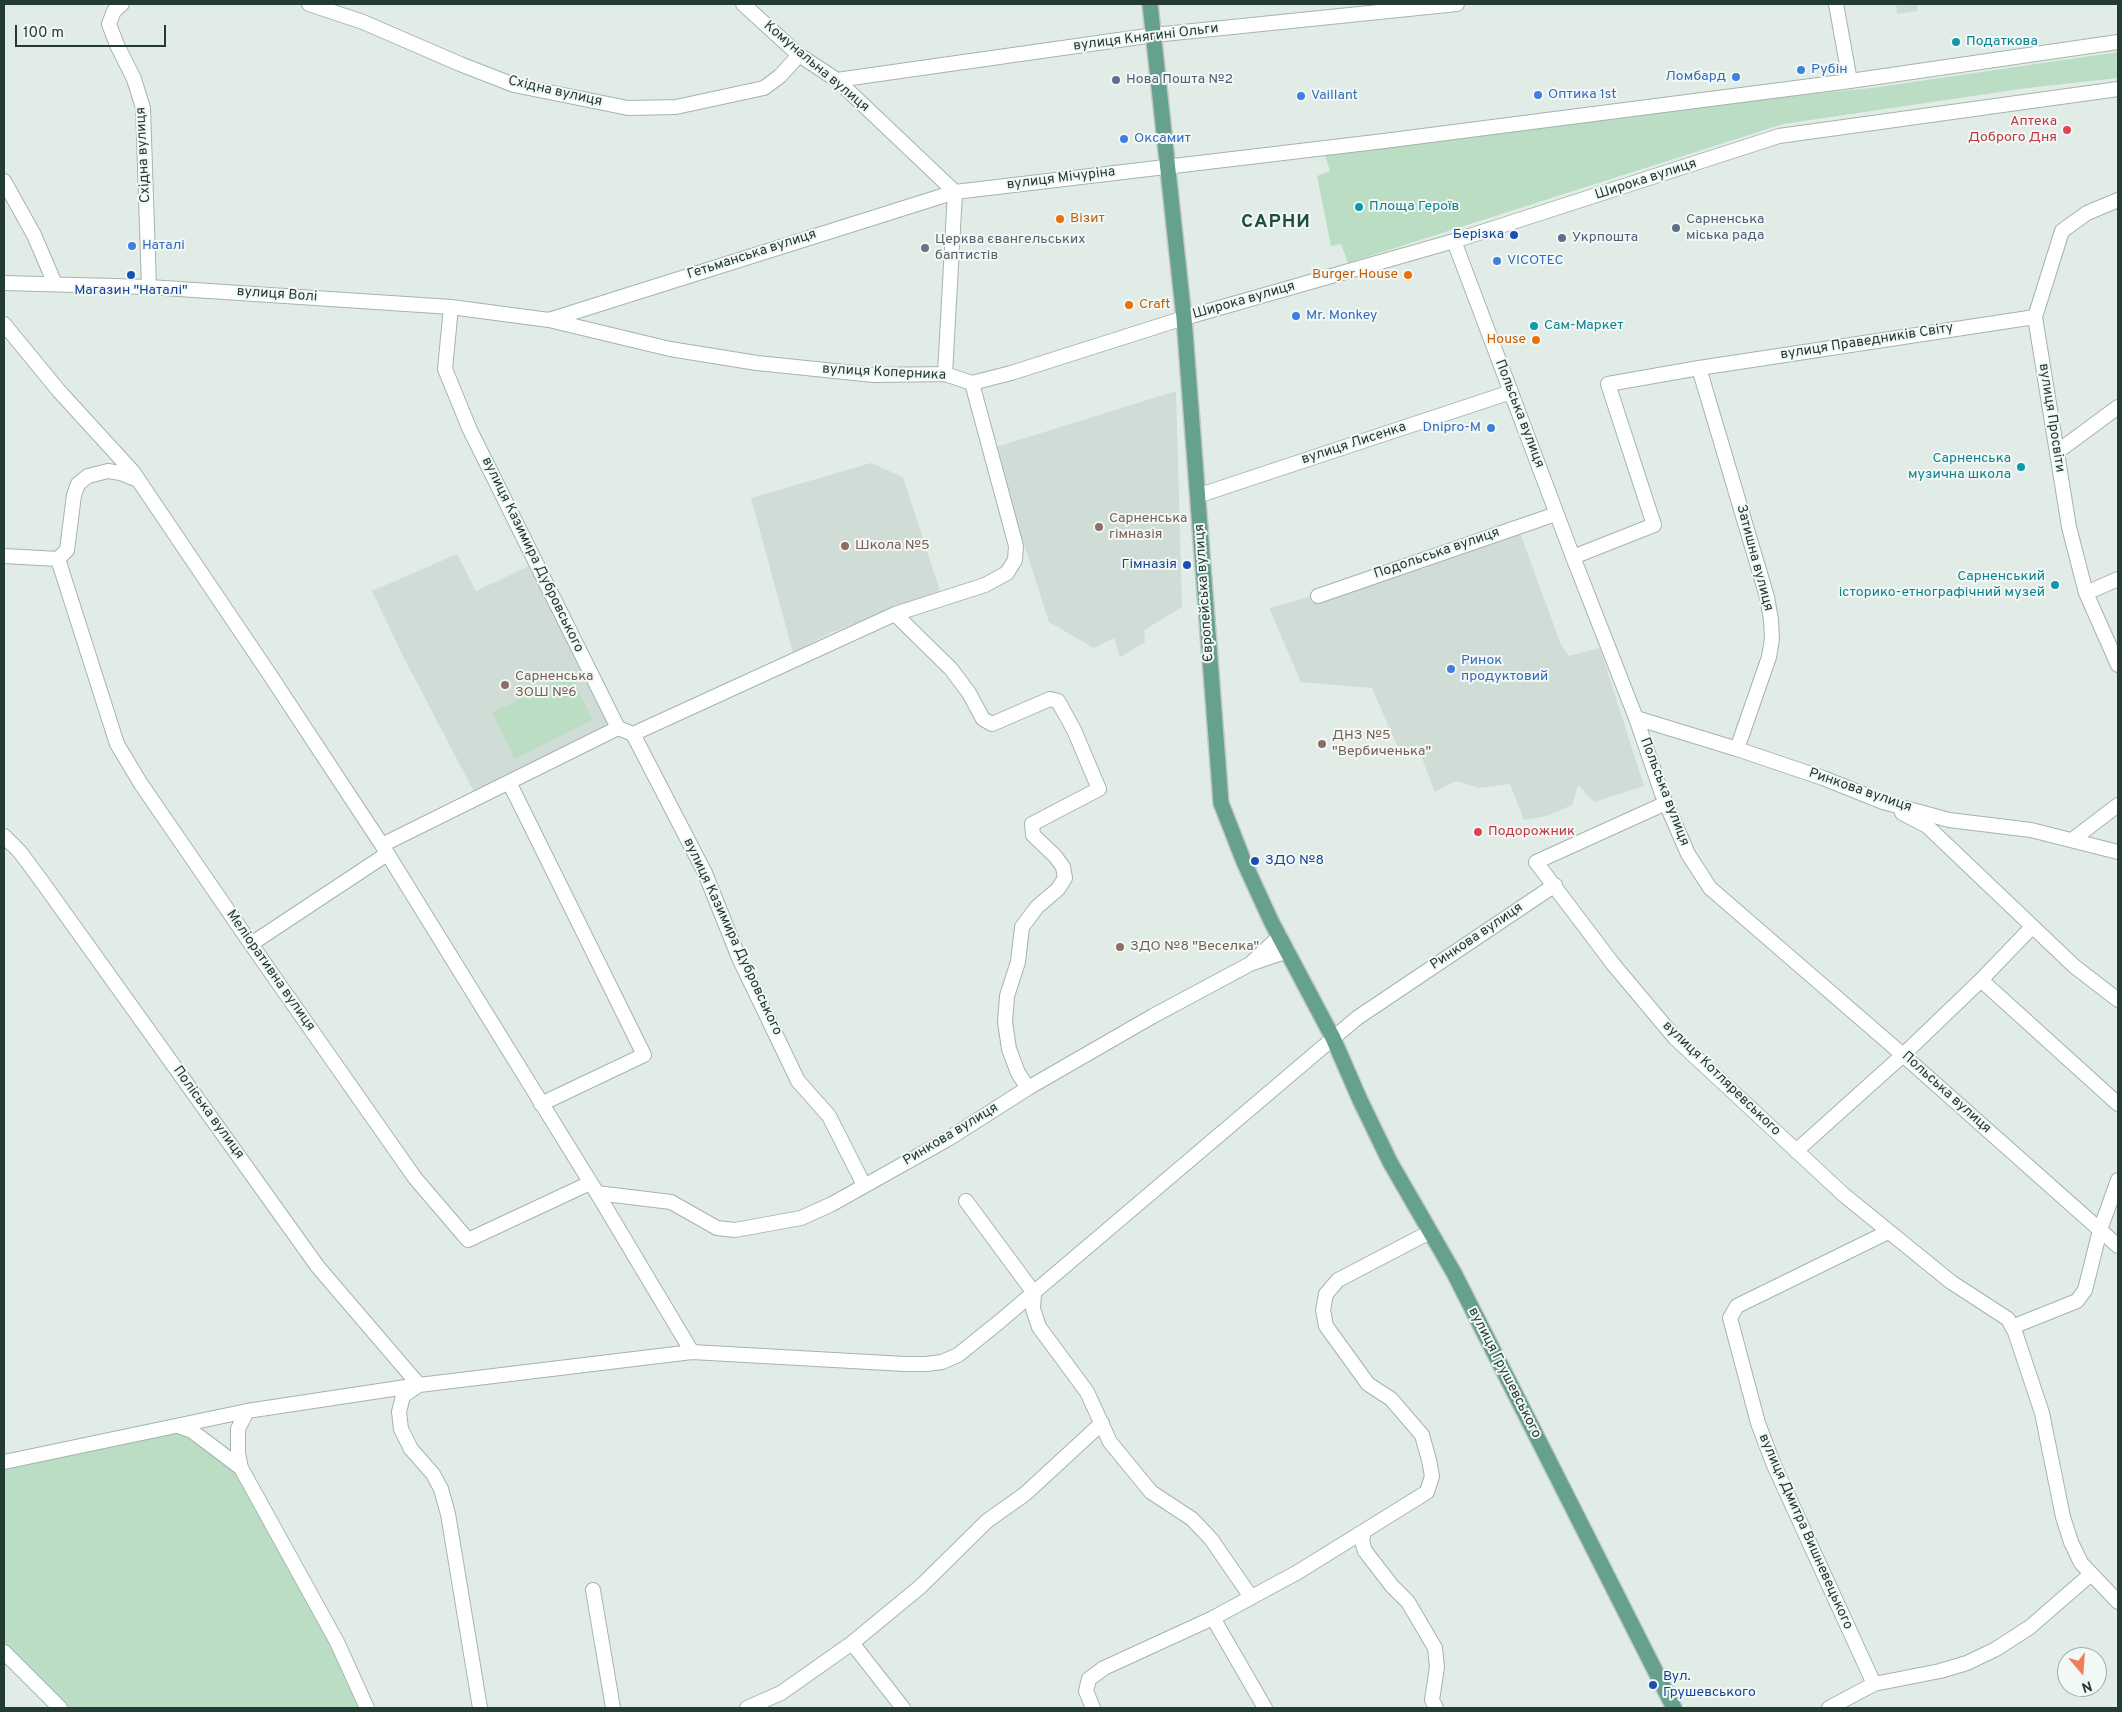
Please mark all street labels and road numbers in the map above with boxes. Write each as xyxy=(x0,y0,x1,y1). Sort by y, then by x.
street label: Комунальна вулиця xyxy=(760,18,872,116)
street label: вулиця Княгині Ольги xyxy=(1072,21,1220,55)
street label: Східна вулиця xyxy=(506,73,604,111)
street label: Східна вулиця xyxy=(133,107,155,203)
street label: Широка вулиця xyxy=(1593,156,1699,204)
street label: вулиця Мічуріна xyxy=(1006,164,1116,194)
street label: Гетьманська вулиця xyxy=(685,226,819,284)
street label: Широка вулиця xyxy=(1191,278,1297,324)
street label: вулиця Волі xyxy=(236,284,318,306)
street label: вулиця Праведників Світу xyxy=(1779,320,1955,364)
street label: Польська вулиця xyxy=(1491,357,1547,471)
street label: вулиця Коперника xyxy=(822,361,946,385)
street label: вулиця Просвіти xyxy=(2034,362,2068,474)
street label: вулиця Лисенка xyxy=(1300,419,1408,469)
street label: вулиця Казимира Дубровського xyxy=(477,454,587,656)
street label: Затишна вулиця xyxy=(1732,503,1776,613)
street label: Європейська вулиця xyxy=(1192,523,1218,663)
street label: Подольська вулиця xyxy=(1372,525,1502,583)
street label: Польська вулиця xyxy=(1636,735,1692,849)
street label: Ринкова вулиця xyxy=(1806,765,1914,817)
street label: вулиця Казимира Дубровського xyxy=(679,836,785,1038)
street label: Ринкова вулиця xyxy=(1428,900,1526,974)
street label: Меліоративна вулиця xyxy=(222,907,318,1035)
street label: вулиця Котляревського xyxy=(1658,1018,1784,1140)
street label: Польська вулиця xyxy=(1898,1048,1994,1138)
street label: Поліська вулиця xyxy=(169,1063,247,1163)
street label: Ринкова вулиця xyxy=(900,1100,1002,1170)
street label: вулиця Грушевського xyxy=(1464,1305,1544,1441)
street label: вулиця Дмитра Вишневецького xyxy=(1754,1432,1856,1632)

